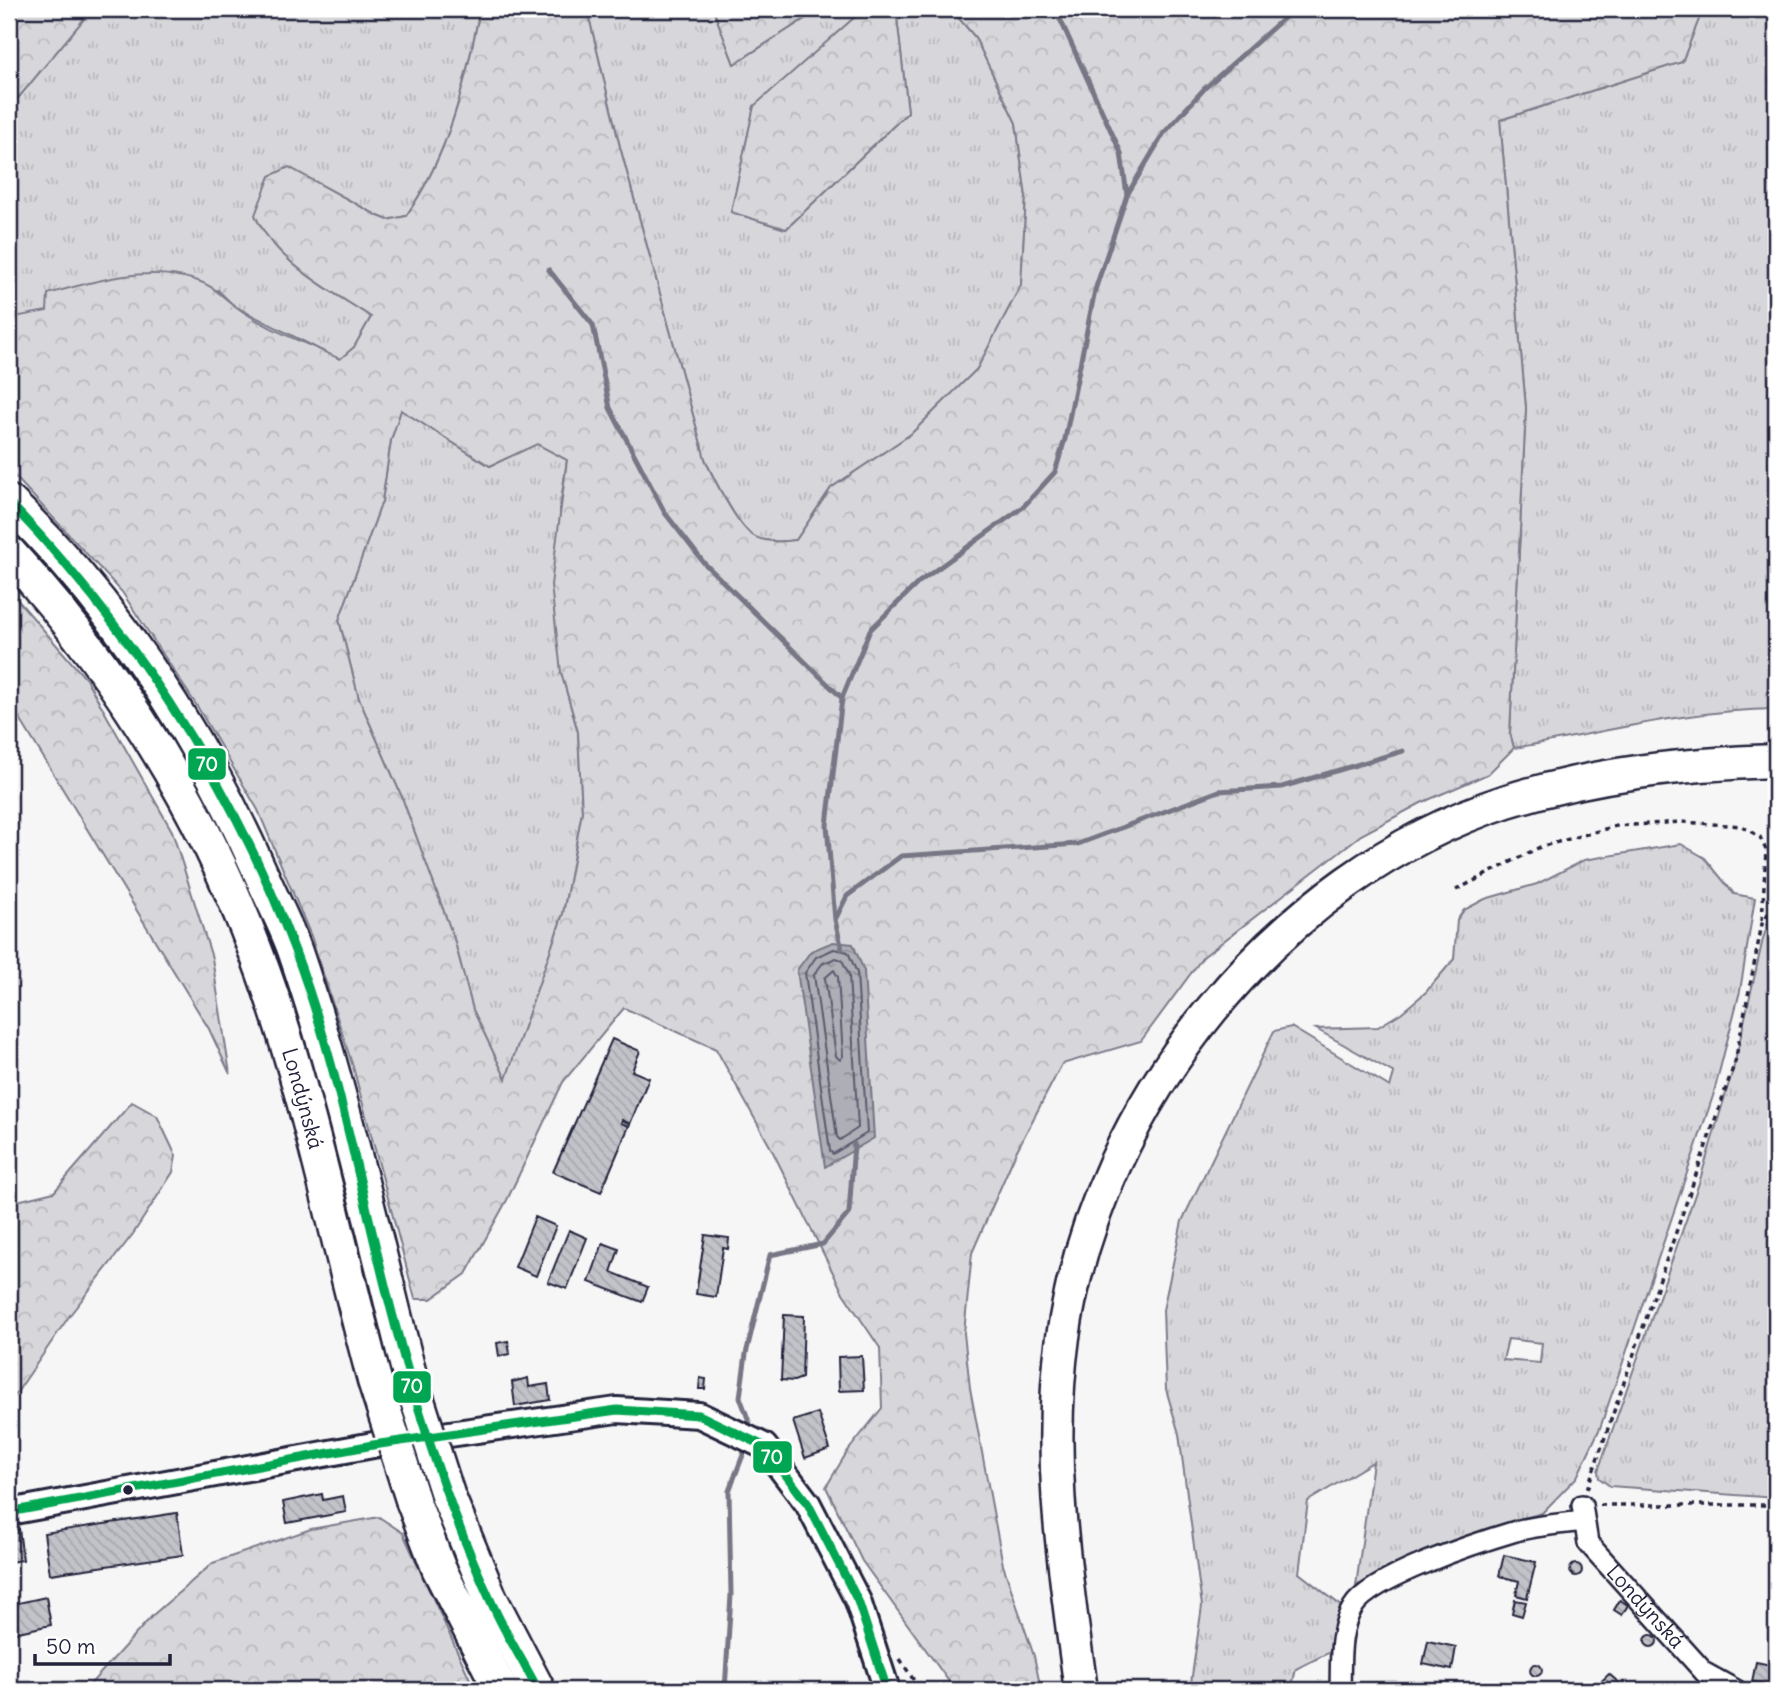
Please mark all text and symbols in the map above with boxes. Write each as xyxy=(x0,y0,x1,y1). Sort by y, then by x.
line badge: 70 xyxy=(187,747,227,781)
text: 70 xyxy=(196,752,218,776)
street label: Londýnská xyxy=(276,1045,330,1152)
line badge: 70 xyxy=(392,1370,432,1404)
text: 70 xyxy=(401,1374,423,1398)
line badge: 70 xyxy=(752,1440,793,1474)
text: 70 xyxy=(761,1445,783,1469)
unlabelled marker xyxy=(121,1483,135,1497)
street label: Londýnská xyxy=(1601,1559,1690,1654)
scale bar xyxy=(35,1622,170,1666)
text: 50 m xyxy=(46,1633,95,1660)

